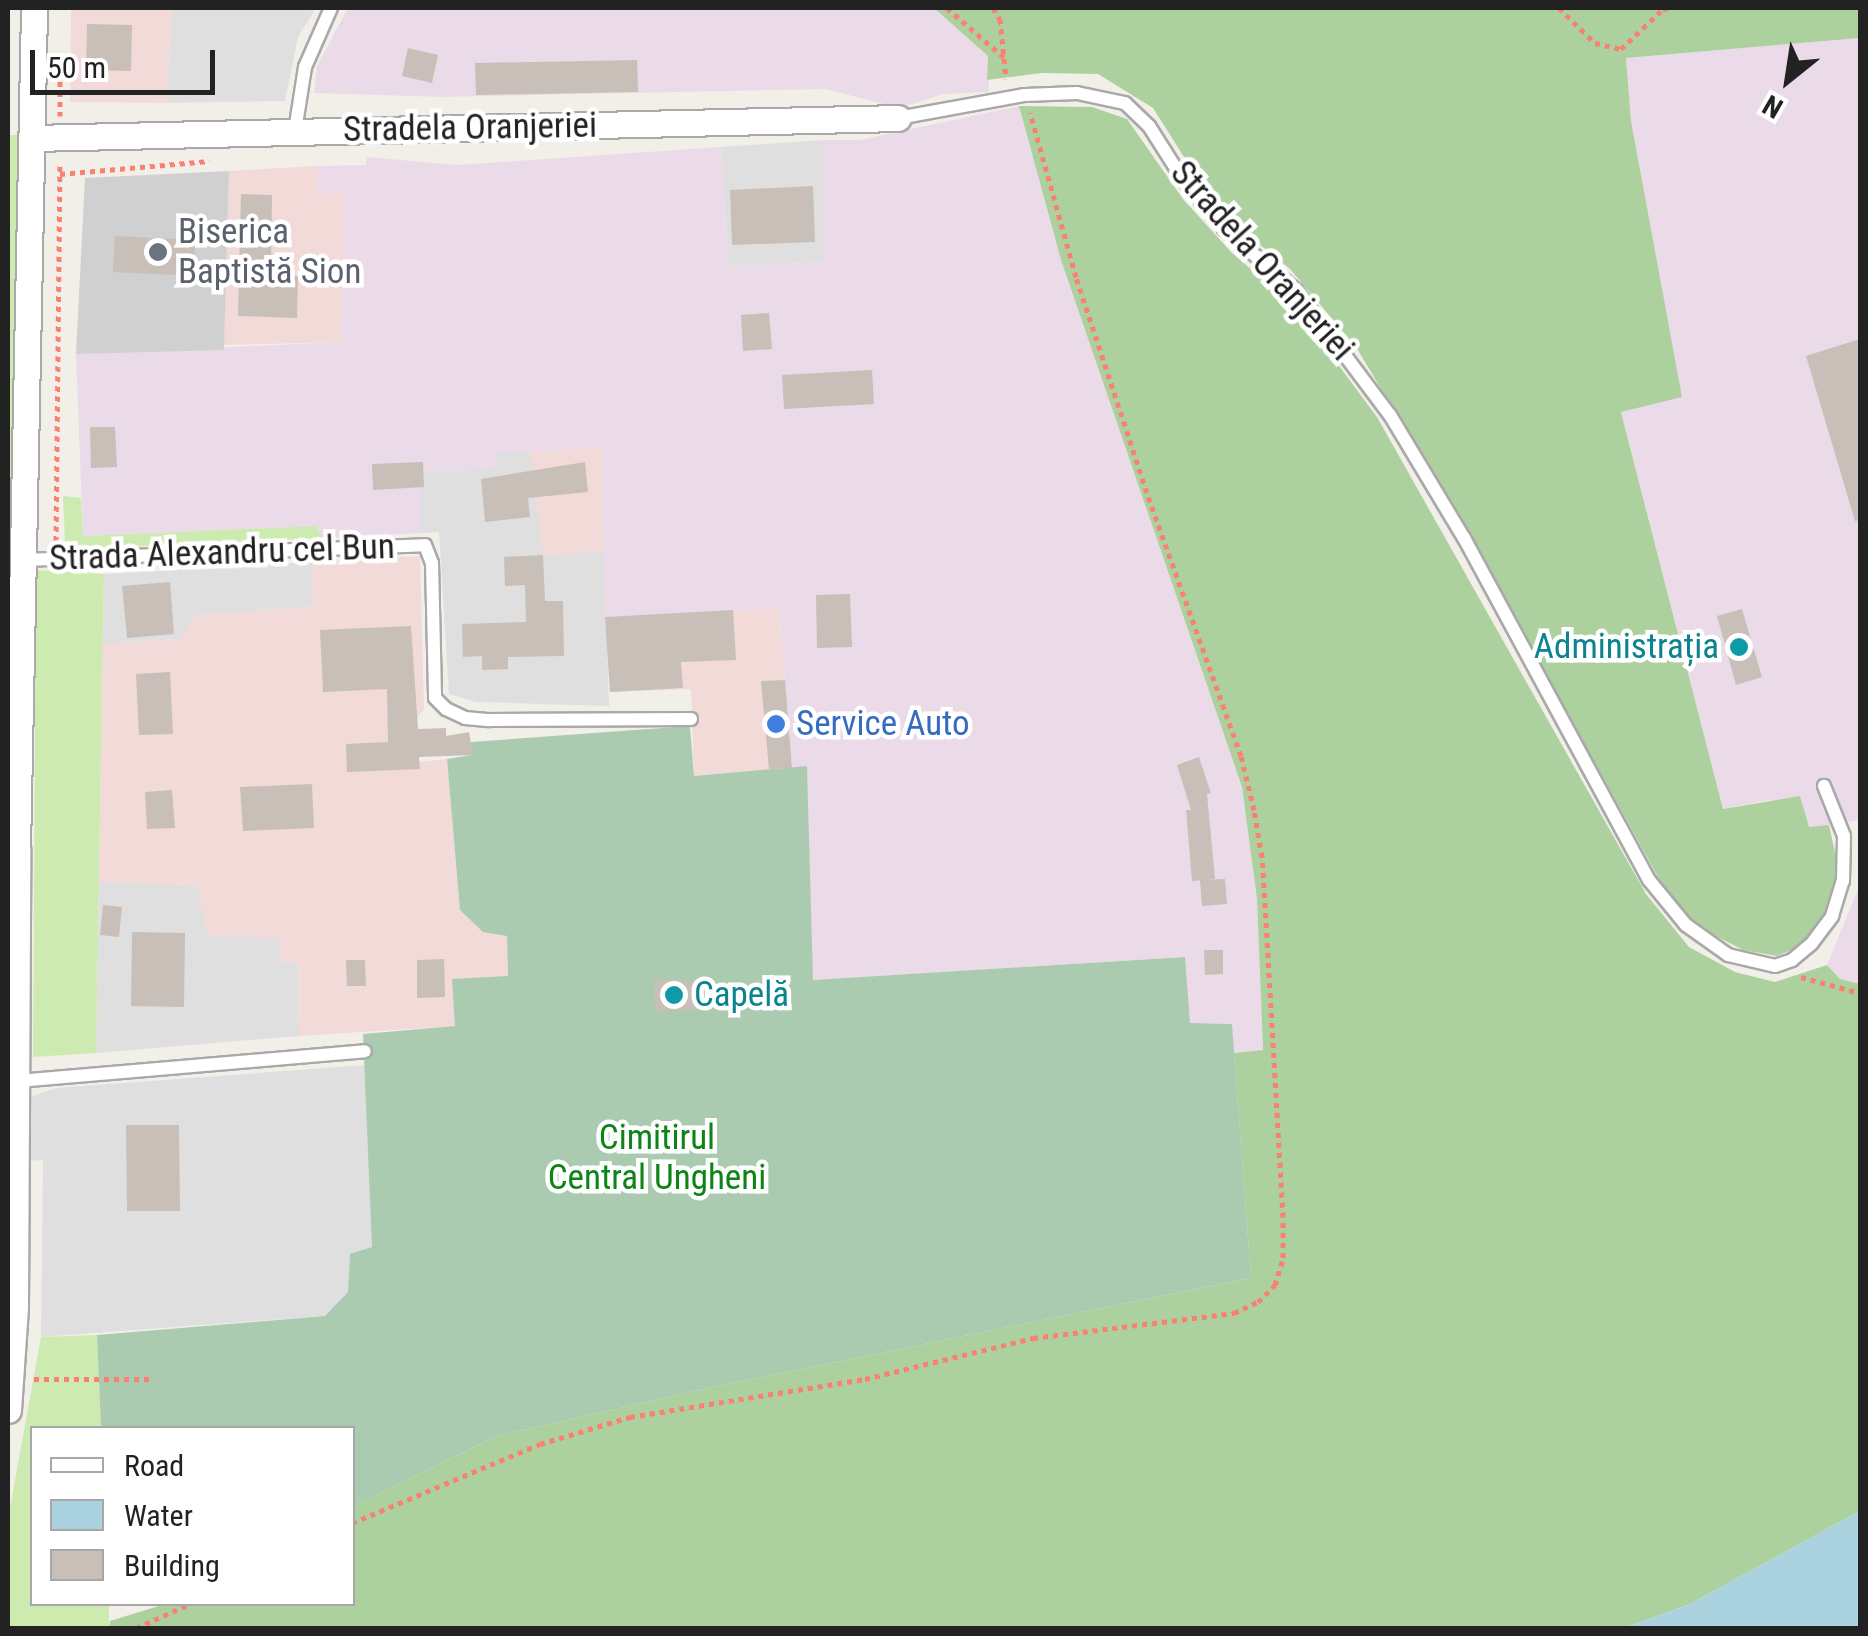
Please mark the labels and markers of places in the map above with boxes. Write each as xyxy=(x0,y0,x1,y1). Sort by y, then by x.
place label: Biserica Baptistă Sion xyxy=(178,211,361,293)
marker: Biserica Baptistă Sion xyxy=(147,241,169,263)
place label: Administrația xyxy=(1534,626,1719,668)
marker: Administrația xyxy=(1728,636,1750,658)
place label: Service Auto xyxy=(796,703,970,745)
marker: Service Auto xyxy=(765,713,787,735)
place label: Capelă xyxy=(694,974,789,1016)
marker: Capelă xyxy=(663,984,685,1006)

